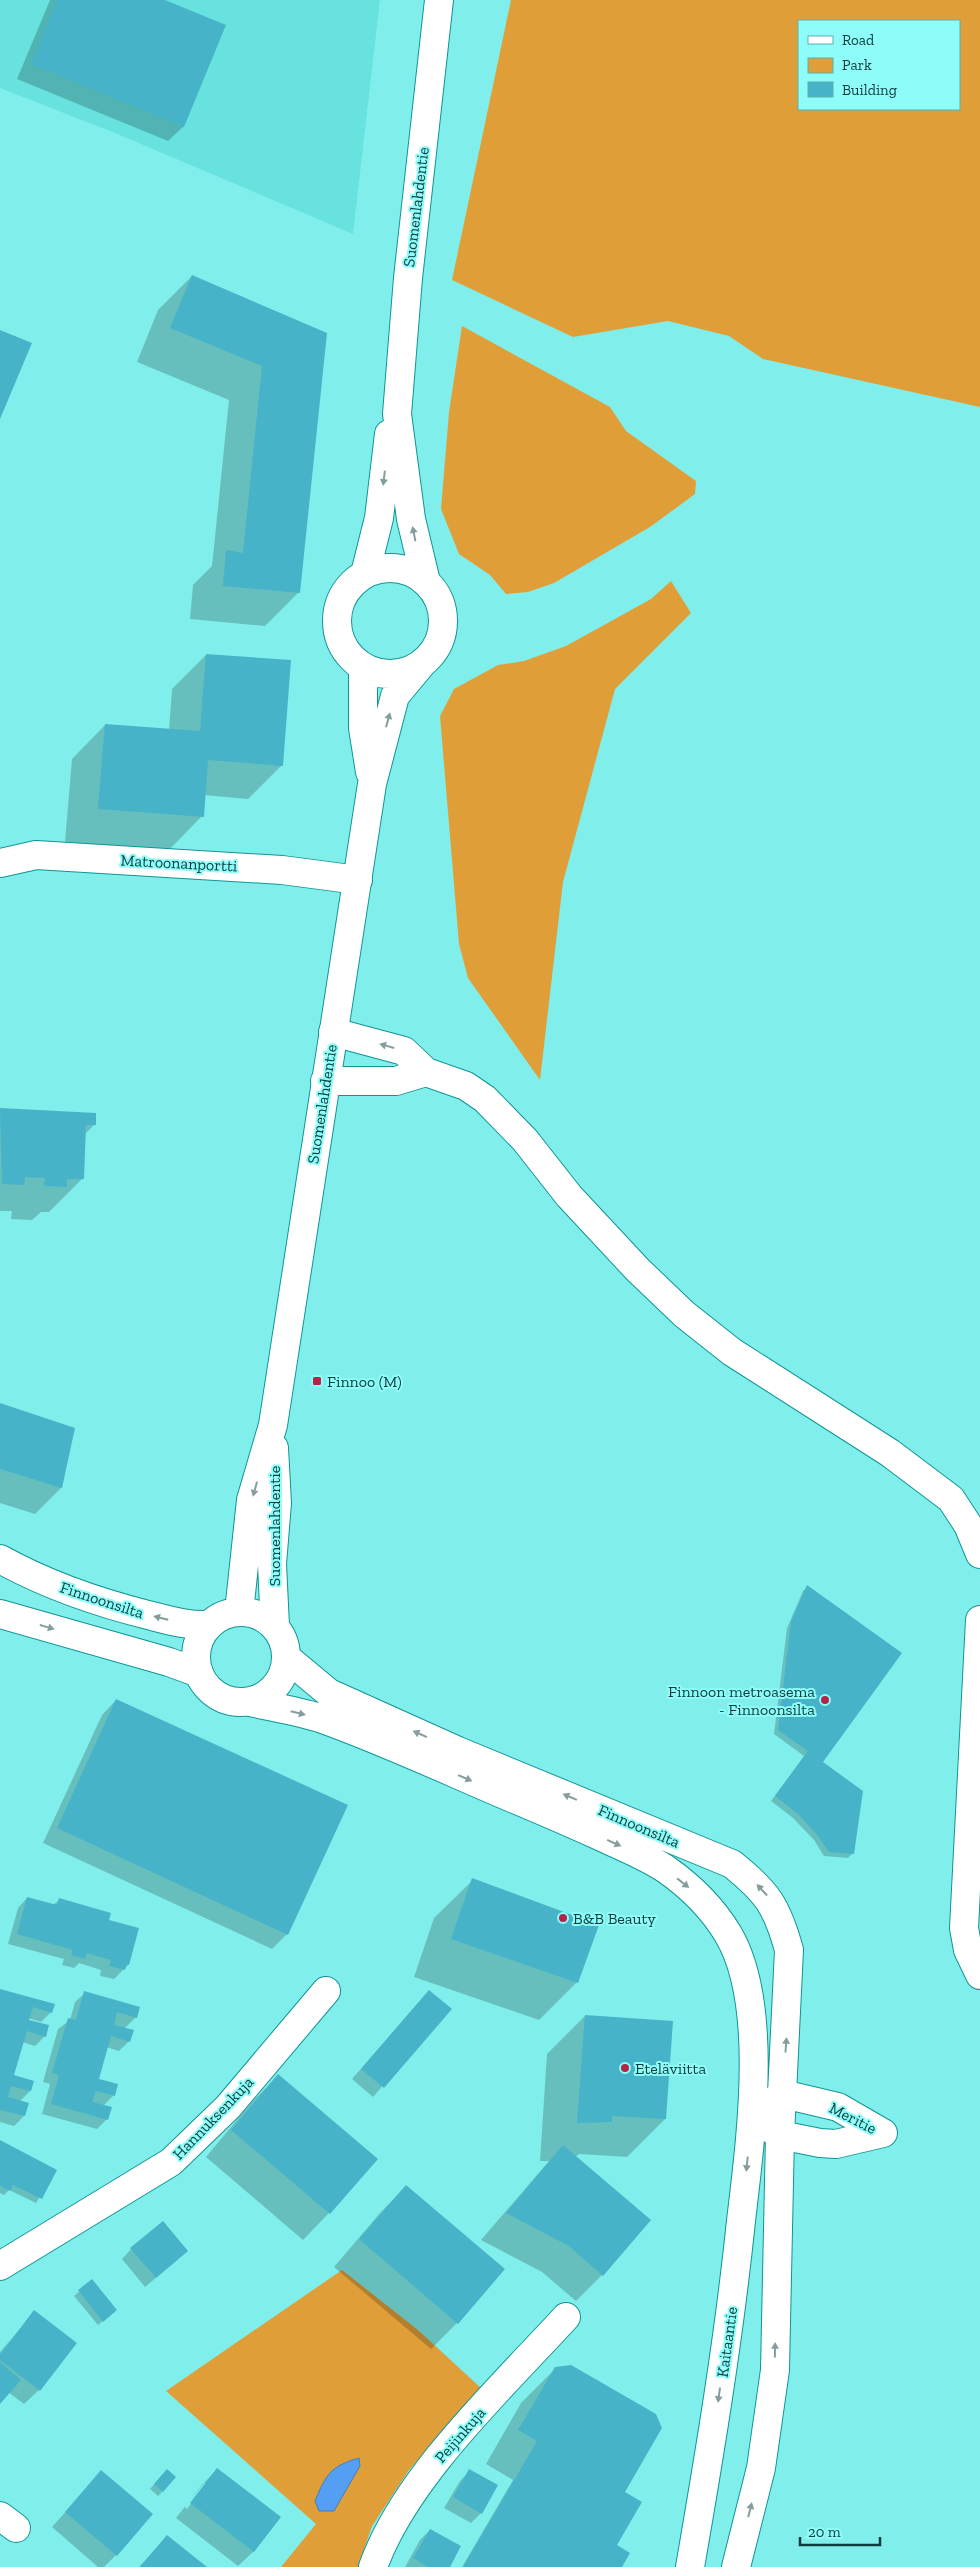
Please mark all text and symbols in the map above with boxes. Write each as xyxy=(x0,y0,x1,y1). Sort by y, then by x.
legend xyxy=(798,20,960,110)
text: Road xyxy=(842,31,875,49)
text: Park xyxy=(842,56,872,74)
text: Building xyxy=(842,81,897,99)
street label: Suomenlahdentie xyxy=(399,146,433,268)
one-way arrow xyxy=(380,470,388,486)
one-way arrow xyxy=(410,526,418,542)
one-way arrow xyxy=(385,712,393,727)
street label: Matroonanportti xyxy=(120,850,238,876)
one-way arrow xyxy=(379,1042,394,1050)
street label: Suomenlahdentie xyxy=(303,1043,341,1165)
place label: Finnoo (M) xyxy=(327,1372,402,1391)
marker: Finnoo (M) xyxy=(311,1375,323,1387)
street label: Suomenlahdentie xyxy=(265,1466,284,1586)
one-way arrow xyxy=(250,1482,258,1497)
street label: Finnoonsilta xyxy=(58,1578,146,1623)
one-way arrow xyxy=(153,1614,168,1622)
one-way arrow xyxy=(39,1624,54,1632)
place label: Finnoon metroasema - Finnoonsilta xyxy=(668,1682,815,1719)
marker: Finnoon metroasema - Finnoonsilta xyxy=(819,1694,831,1706)
one-way arrow xyxy=(290,1709,305,1717)
one-way arrow xyxy=(413,1730,427,1738)
one-way arrow xyxy=(458,1775,472,1783)
one-way arrow xyxy=(562,1793,577,1801)
street label: Finnoonsilta xyxy=(595,1800,683,1852)
one-way arrow xyxy=(607,1839,621,1847)
one-way arrow xyxy=(676,1877,689,1888)
one-way arrow xyxy=(756,1885,768,1897)
place label: B&B Beauty xyxy=(573,1909,656,1928)
marker: B&B Beauty xyxy=(557,1912,569,1924)
one-way arrow xyxy=(782,2037,790,2053)
place label: Eteläviitta xyxy=(635,2059,706,2078)
marker: Eteläviitta xyxy=(619,2062,631,2074)
street label: Hannuksenkuja xyxy=(169,2072,258,2163)
street label: Meritie xyxy=(826,2098,880,2138)
one-way arrow xyxy=(743,2157,751,2173)
street label: Kaitaantie xyxy=(713,2306,741,2378)
one-way arrow xyxy=(772,2342,780,2358)
one-way arrow xyxy=(715,2388,723,2404)
street label: Peijinkuja xyxy=(431,2403,490,2467)
one-way arrow xyxy=(746,2503,754,2518)
scale bar xyxy=(800,2514,880,2546)
text: 20 m xyxy=(808,2523,841,2541)

